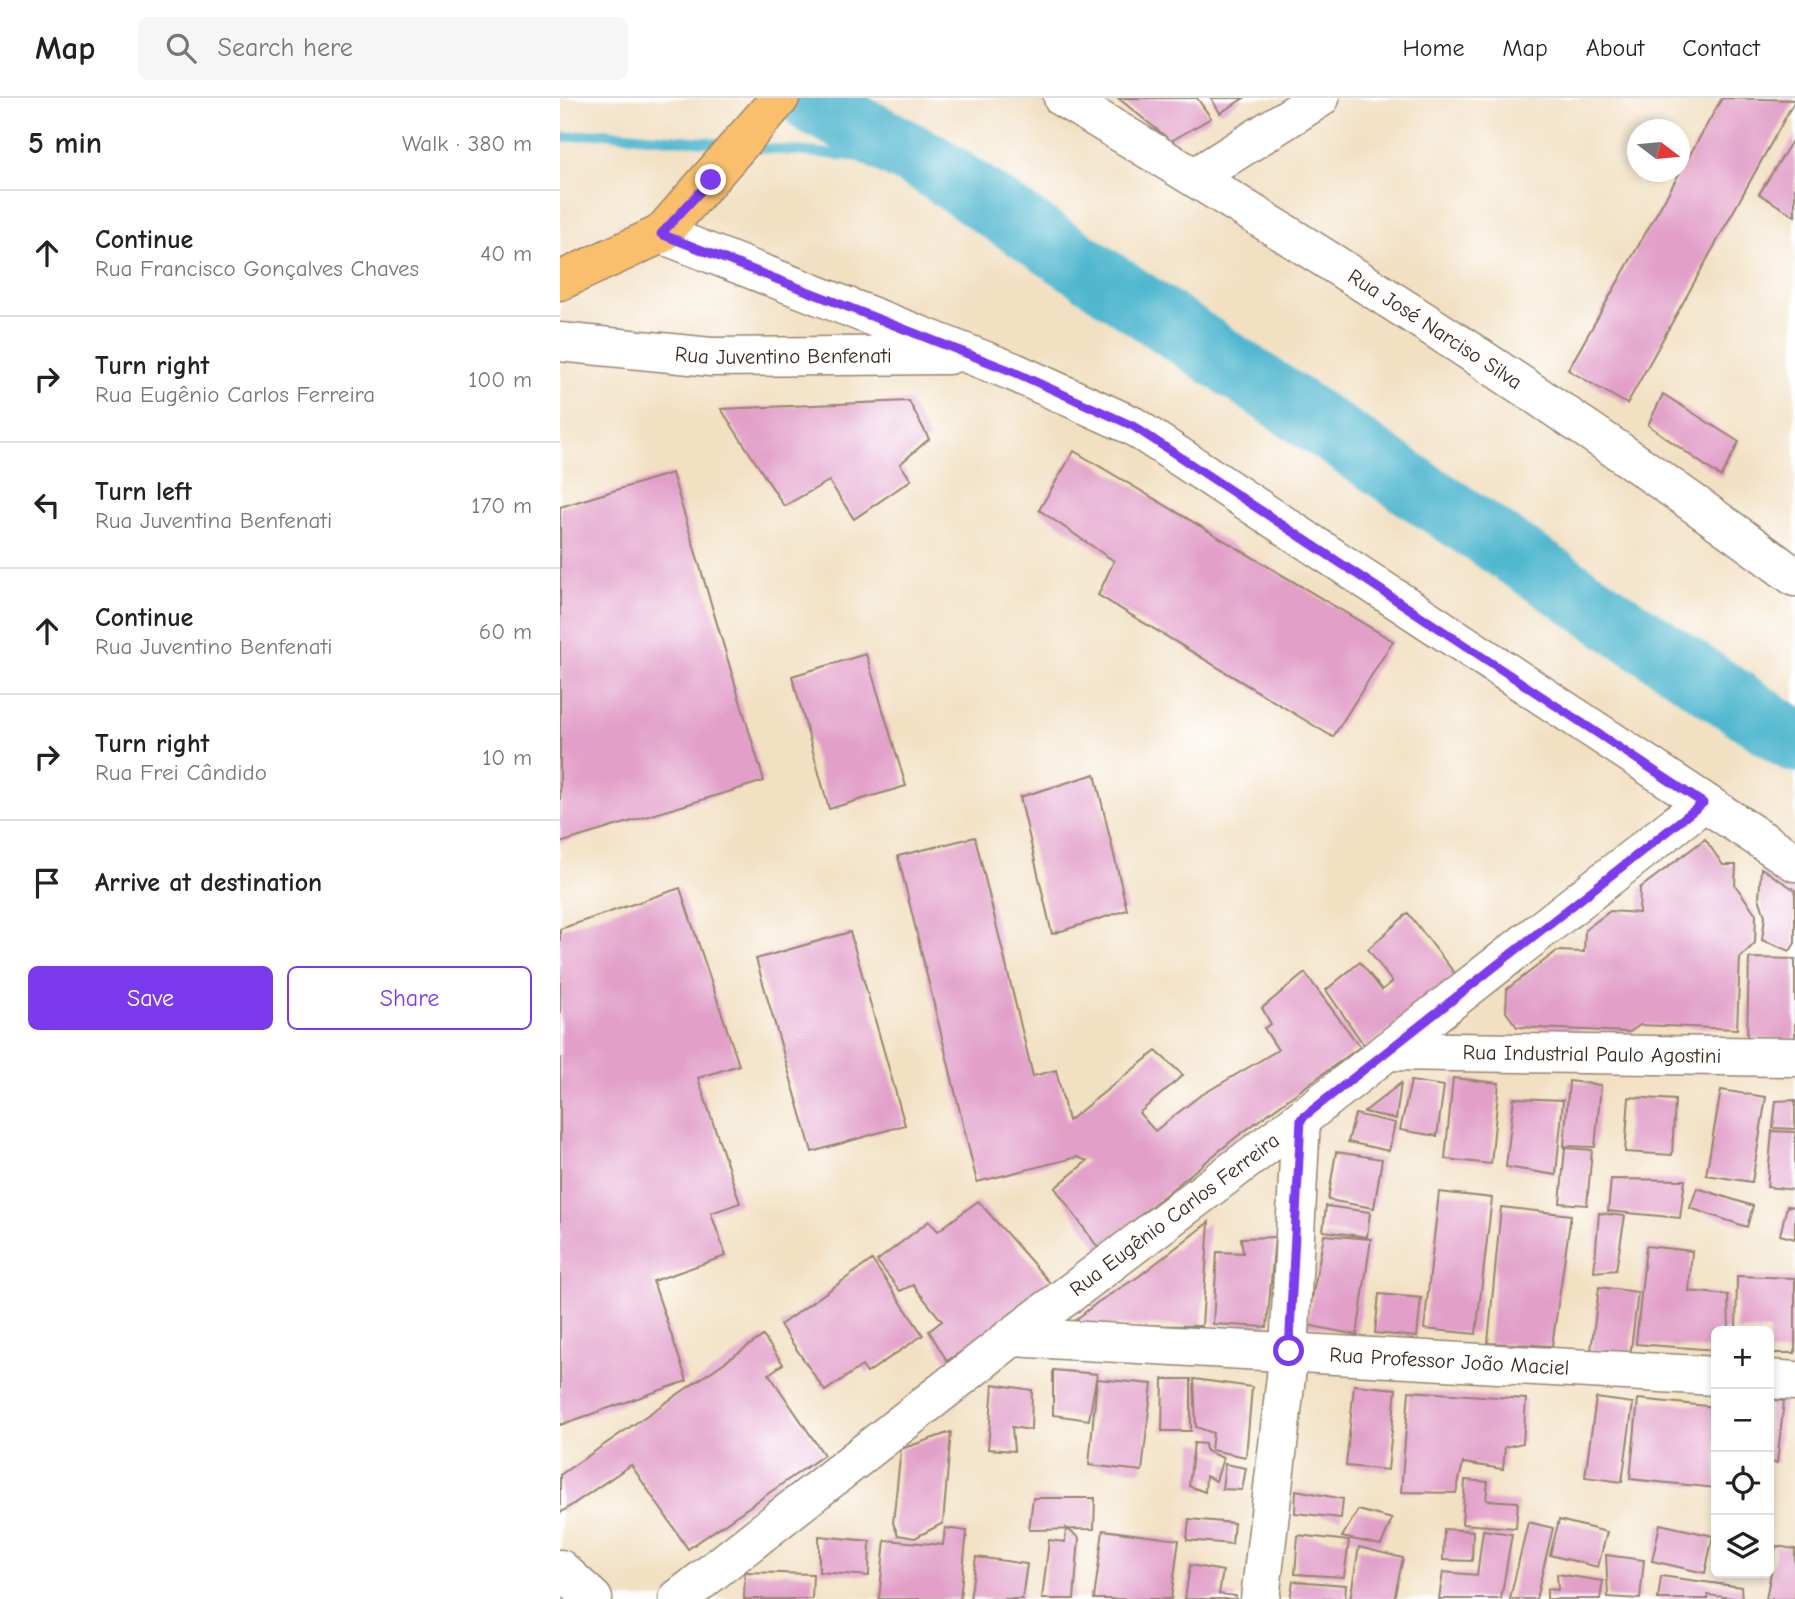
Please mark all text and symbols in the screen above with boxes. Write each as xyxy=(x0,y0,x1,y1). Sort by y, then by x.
search box xyxy=(138,17,628,80)
text: Map xyxy=(35,29,96,67)
icon: search xyxy=(162,29,200,67)
text: Search here xyxy=(218,33,353,63)
text: Home xyxy=(1403,34,1464,62)
text: Map xyxy=(1502,34,1548,62)
text: About xyxy=(1586,34,1644,62)
text: Contact xyxy=(1682,34,1760,62)
north arrow xyxy=(1627,119,1690,182)
text: 5 min xyxy=(28,126,102,161)
text: Walk · 380 m xyxy=(402,130,532,157)
route end xyxy=(695,164,726,195)
text: Continue xyxy=(95,225,193,255)
icon: ahead xyxy=(28,234,66,272)
text: 40 m xyxy=(480,240,532,267)
text: Rua Francisco Gonçalves Chaves xyxy=(95,255,419,282)
street label: Rua José Narciso Silva xyxy=(1344,264,1527,394)
street label: Rua Juventino Benfenati xyxy=(674,341,892,369)
text: Turn right xyxy=(95,351,209,381)
icon: right xyxy=(28,360,66,398)
text: 100 m xyxy=(468,366,532,393)
text: Rua Eugênio Carlos Ferreira xyxy=(95,381,375,408)
text: Turn left xyxy=(95,477,192,507)
icon: left xyxy=(28,486,66,524)
text: 170 m xyxy=(471,492,532,519)
text: Rua Juventina Benfenati xyxy=(95,507,332,534)
text: Continue xyxy=(95,603,193,633)
icon: ahead xyxy=(28,612,66,650)
text: 60 m xyxy=(479,618,532,645)
text: Rua Juventino Benfenati xyxy=(95,633,332,660)
text: Turn right xyxy=(95,729,209,759)
icon: right xyxy=(28,738,66,776)
text: 10 m xyxy=(482,744,532,771)
text: Rua Frei Cândido xyxy=(95,759,267,786)
icon: arrive xyxy=(28,864,66,902)
text: Arrive at destination xyxy=(95,868,322,898)
button: Save xyxy=(28,966,273,1030)
button: Share xyxy=(287,966,532,1030)
street label: Rua Industrial Paulo Agostini xyxy=(1462,1040,1721,1068)
street label: Rua Eugênio Carlos Ferreira xyxy=(1065,1128,1284,1301)
map controls xyxy=(1711,1326,1774,1578)
button: + xyxy=(1711,1326,1774,1389)
route start xyxy=(1273,1335,1304,1366)
street label: Rua Professor João Maciel xyxy=(1329,1343,1570,1380)
button: − xyxy=(1711,1389,1774,1452)
button: locate xyxy=(1711,1452,1774,1515)
button: layers xyxy=(1711,1515,1774,1578)

